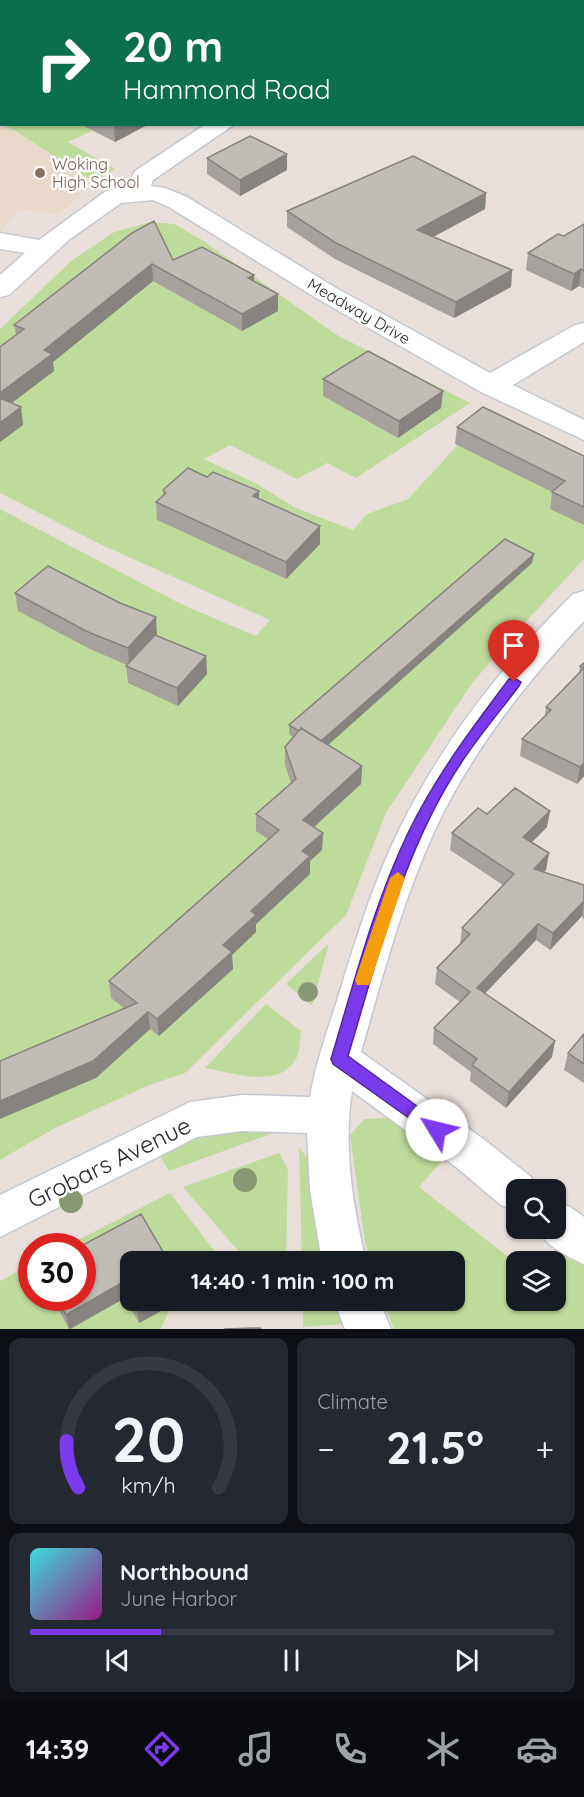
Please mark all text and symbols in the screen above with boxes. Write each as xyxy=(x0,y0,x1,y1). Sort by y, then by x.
text: 20 m xyxy=(123,20,223,73)
icon: right xyxy=(24,24,102,102)
text: Hammond Road xyxy=(123,72,331,106)
place label: Woking High School xyxy=(52,154,140,192)
marker: Woking High School xyxy=(33,166,47,180)
street label: Meadway Drive xyxy=(304,273,414,349)
pin xyxy=(488,620,539,682)
icon: arrive xyxy=(497,629,530,662)
position arrow xyxy=(405,1098,469,1162)
street label: Grobars Avenue xyxy=(22,1109,196,1215)
map controls xyxy=(506,1179,566,1311)
button: search xyxy=(506,1179,566,1239)
speed limit sign: 30 xyxy=(18,1233,96,1311)
button: layers xyxy=(506,1251,566,1311)
text: 14:40 · 1 min · 100 m xyxy=(191,1267,394,1295)
text: Climate xyxy=(318,1389,388,1414)
text: 20 xyxy=(111,1400,185,1478)
text: 21.5° xyxy=(386,1419,484,1475)
text: − xyxy=(318,1428,335,1469)
text: + xyxy=(535,1428,554,1469)
text: km/h xyxy=(121,1472,175,1498)
text: Northbound xyxy=(120,1558,249,1586)
text: June Harbor xyxy=(120,1586,237,1611)
icon: previous xyxy=(101,1644,134,1677)
icon: pause xyxy=(275,1644,308,1677)
icon: next xyxy=(450,1644,483,1677)
icon: directions xyxy=(141,1728,183,1770)
icon: music xyxy=(235,1728,277,1770)
icon: phone xyxy=(329,1728,371,1770)
icon: climate xyxy=(422,1728,464,1770)
icon: car xyxy=(516,1728,558,1770)
text: 14:39 xyxy=(26,1732,89,1766)

